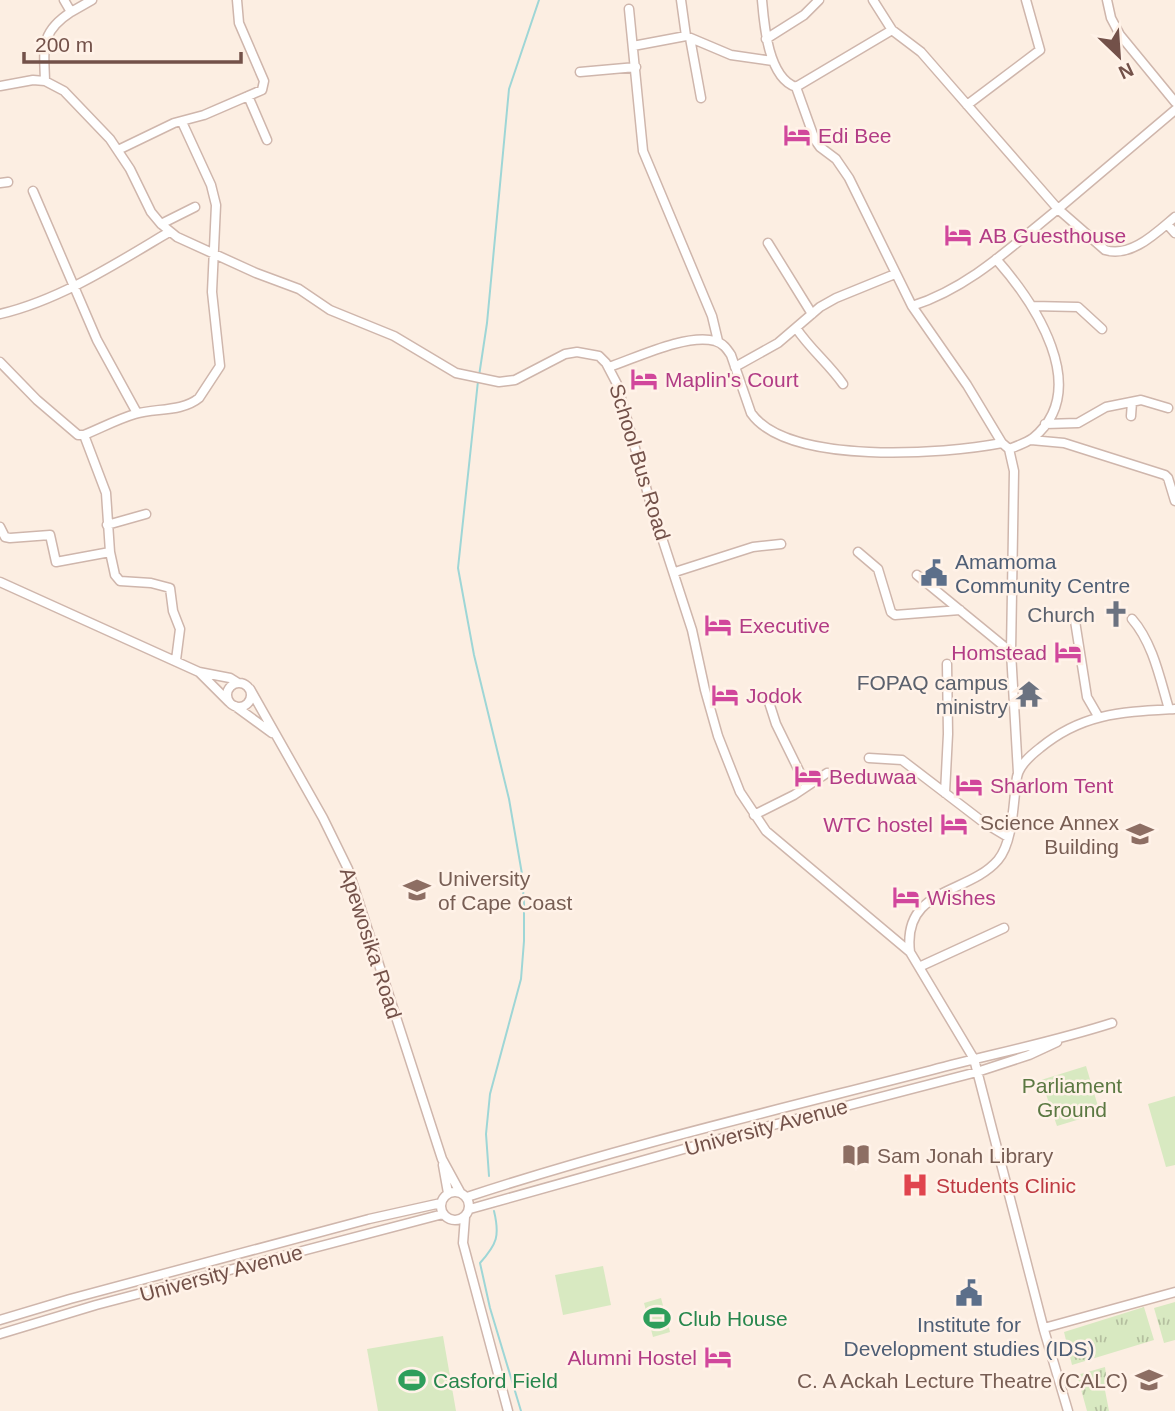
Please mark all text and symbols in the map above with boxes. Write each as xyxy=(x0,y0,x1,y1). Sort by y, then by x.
scale bar xyxy=(24,21,242,65)
north arrow xyxy=(1084,21,1154,91)
text: 200 m xyxy=(35,33,93,56)
text: N xyxy=(1115,59,1137,83)
hotel icon: Edi Bee xyxy=(782,120,812,150)
place label: Edi Bee xyxy=(818,124,892,147)
hotel icon: AB Guesthouse xyxy=(943,220,973,250)
place label: AB Guesthouse xyxy=(979,224,1126,247)
hotel icon: Maplin's Court xyxy=(629,364,659,394)
place label: Maplin's Court xyxy=(665,368,799,391)
street label: School Bus Road xyxy=(605,381,675,543)
place label: Amamoma Community Centre xyxy=(955,550,1130,597)
public building icon: Amamoma Community Centre xyxy=(919,558,949,588)
church icon: Church xyxy=(1101,599,1131,629)
place label: Church xyxy=(1027,603,1095,626)
hotel icon: Executive xyxy=(703,610,733,640)
place label: Executive xyxy=(739,614,830,637)
hotel icon: Homstead xyxy=(1053,637,1083,667)
place label: Homstead xyxy=(951,641,1047,664)
place label: FOPAQ campus ministry xyxy=(857,671,1008,718)
temple icon: FOPAQ campus ministry xyxy=(1014,679,1044,709)
hotel icon: Jodok xyxy=(710,680,740,710)
place label: Jodok xyxy=(746,684,803,707)
hotel icon: Beduwaa xyxy=(793,761,823,791)
place label: Beduwaa xyxy=(829,765,917,788)
hotel icon: Sharlom Tent xyxy=(954,770,984,800)
place label: Sharlom Tent xyxy=(990,774,1114,797)
hotel icon: WTC hostel xyxy=(939,809,969,839)
place label: Science Annex Building xyxy=(980,811,1119,858)
place label: WTC hostel xyxy=(823,813,933,836)
school or university icon: Science Annex Building xyxy=(1125,819,1155,849)
street label: Apewosika Road xyxy=(336,865,406,1021)
place label: University of Cape Coast xyxy=(438,867,572,914)
school or university icon: University of Cape Coast xyxy=(402,875,432,905)
hotel icon: Wishes xyxy=(891,882,921,912)
place label: Wishes xyxy=(927,886,996,909)
park label: Parliament Ground xyxy=(1022,1074,1122,1121)
street label: University Avenue xyxy=(682,1094,850,1160)
library icon: Sam Jonah Library xyxy=(841,1140,871,1170)
place label: Sam Jonah Library xyxy=(877,1144,1054,1167)
hospital icon: Students Clinic xyxy=(900,1170,930,1200)
place label: Students Clinic xyxy=(936,1174,1076,1197)
street label: University Avenue xyxy=(137,1240,305,1306)
public building icon: Institute for Development studies (IDS) xyxy=(954,1278,984,1308)
sports icon: Club House xyxy=(642,1303,672,1333)
place label: Club House xyxy=(678,1307,788,1330)
place label: Institute for Development studies (IDS) xyxy=(844,1313,1094,1360)
hotel icon: Alumni Hostel xyxy=(703,1342,733,1372)
place label: Alumni Hostel xyxy=(567,1346,697,1369)
sports icon: Casford Field xyxy=(397,1365,427,1395)
school or university icon: C. A Ackah Lecture Theatre (CALC) xyxy=(1134,1365,1164,1395)
place label: Casford Field xyxy=(433,1369,558,1392)
place label: C. A Ackah Lecture Theatre (CALC) xyxy=(797,1369,1128,1392)

